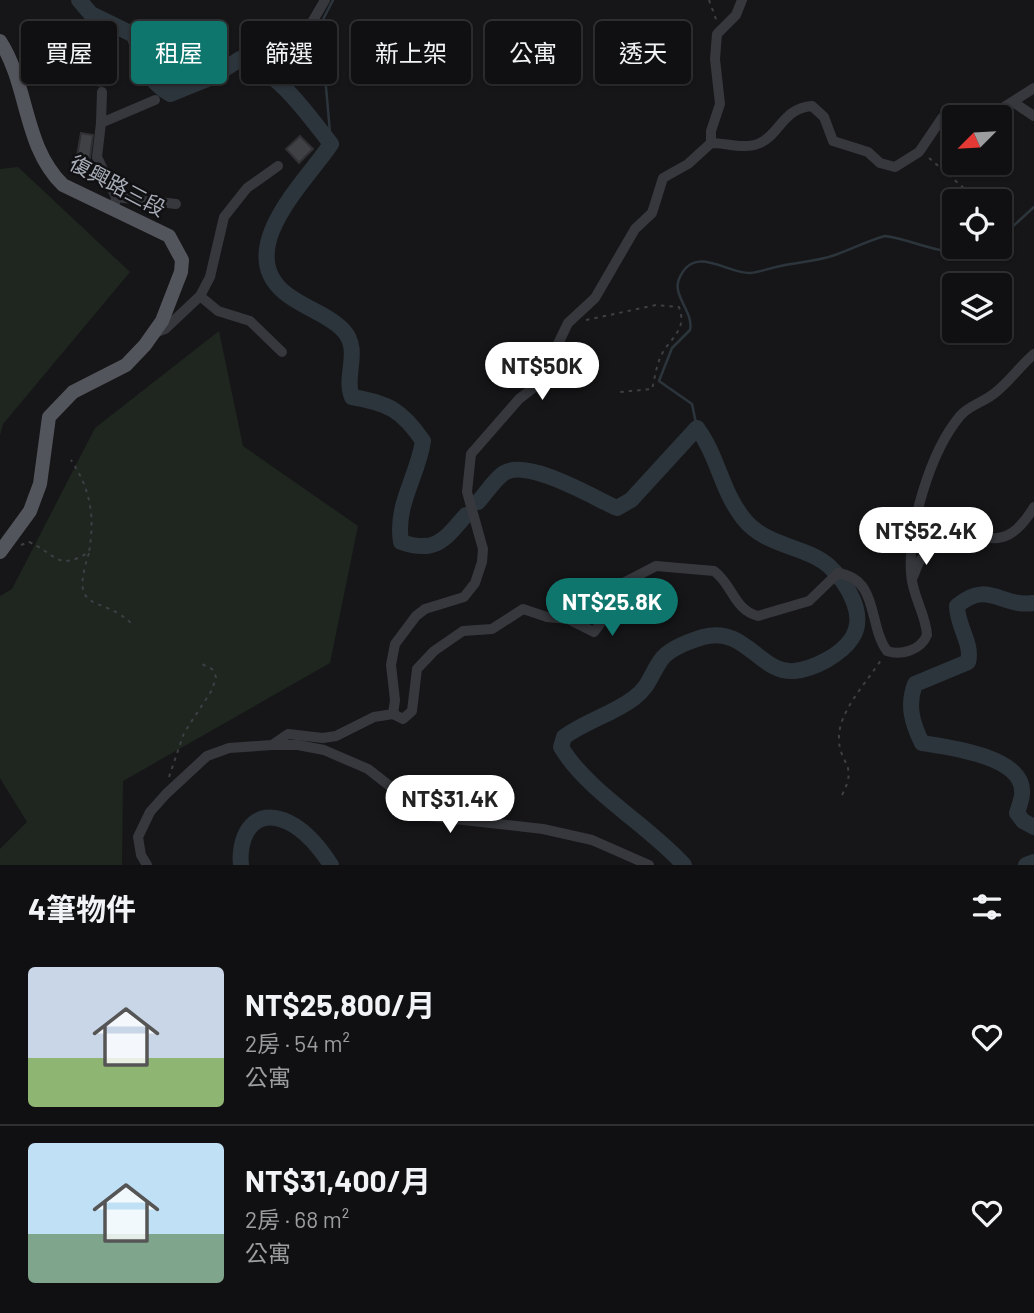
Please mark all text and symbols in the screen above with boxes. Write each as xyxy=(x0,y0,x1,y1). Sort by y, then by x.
chip: 買屋 xyxy=(21,21,117,84)
chip: 租屋 xyxy=(131,21,227,84)
chip: 篩選 xyxy=(241,21,337,84)
chip: 新上架 xyxy=(351,21,471,84)
chip: 公寓 xyxy=(485,21,581,84)
chip: 透天 xyxy=(595,21,691,84)
north arrow xyxy=(942,105,1012,175)
map controls xyxy=(942,105,1012,343)
street label: 復興路三段 xyxy=(66,149,170,221)
button: locate xyxy=(942,189,1012,259)
button: layers xyxy=(942,273,1012,343)
pin: NT$50K xyxy=(485,342,599,402)
text: NT$50K xyxy=(501,351,583,379)
pin: NT$52.4K xyxy=(854,508,998,567)
text: NT$52.4K xyxy=(875,516,977,544)
pin: NT$25.8K xyxy=(540,578,684,638)
text: NT$25.8K xyxy=(562,587,662,615)
pin: NT$31.4K xyxy=(378,776,522,835)
text: NT$31.4K xyxy=(402,784,498,812)
icon: filters xyxy=(968,888,1006,926)
text: 4筆物件 xyxy=(28,890,136,926)
text: NT$25,800/月 xyxy=(245,986,435,1022)
icon: home xyxy=(84,995,168,1079)
icon: heart xyxy=(968,1018,1006,1056)
text: 2房 · 54 m² xyxy=(245,1029,350,1057)
text: 公寓 xyxy=(245,1063,291,1091)
text: NT$31,400/月 xyxy=(245,1162,431,1198)
icon: home xyxy=(84,1171,168,1255)
icon: heart xyxy=(968,1194,1006,1232)
text: 2房 · 68 m² xyxy=(245,1205,349,1233)
text: 公寓 xyxy=(245,1239,291,1267)

